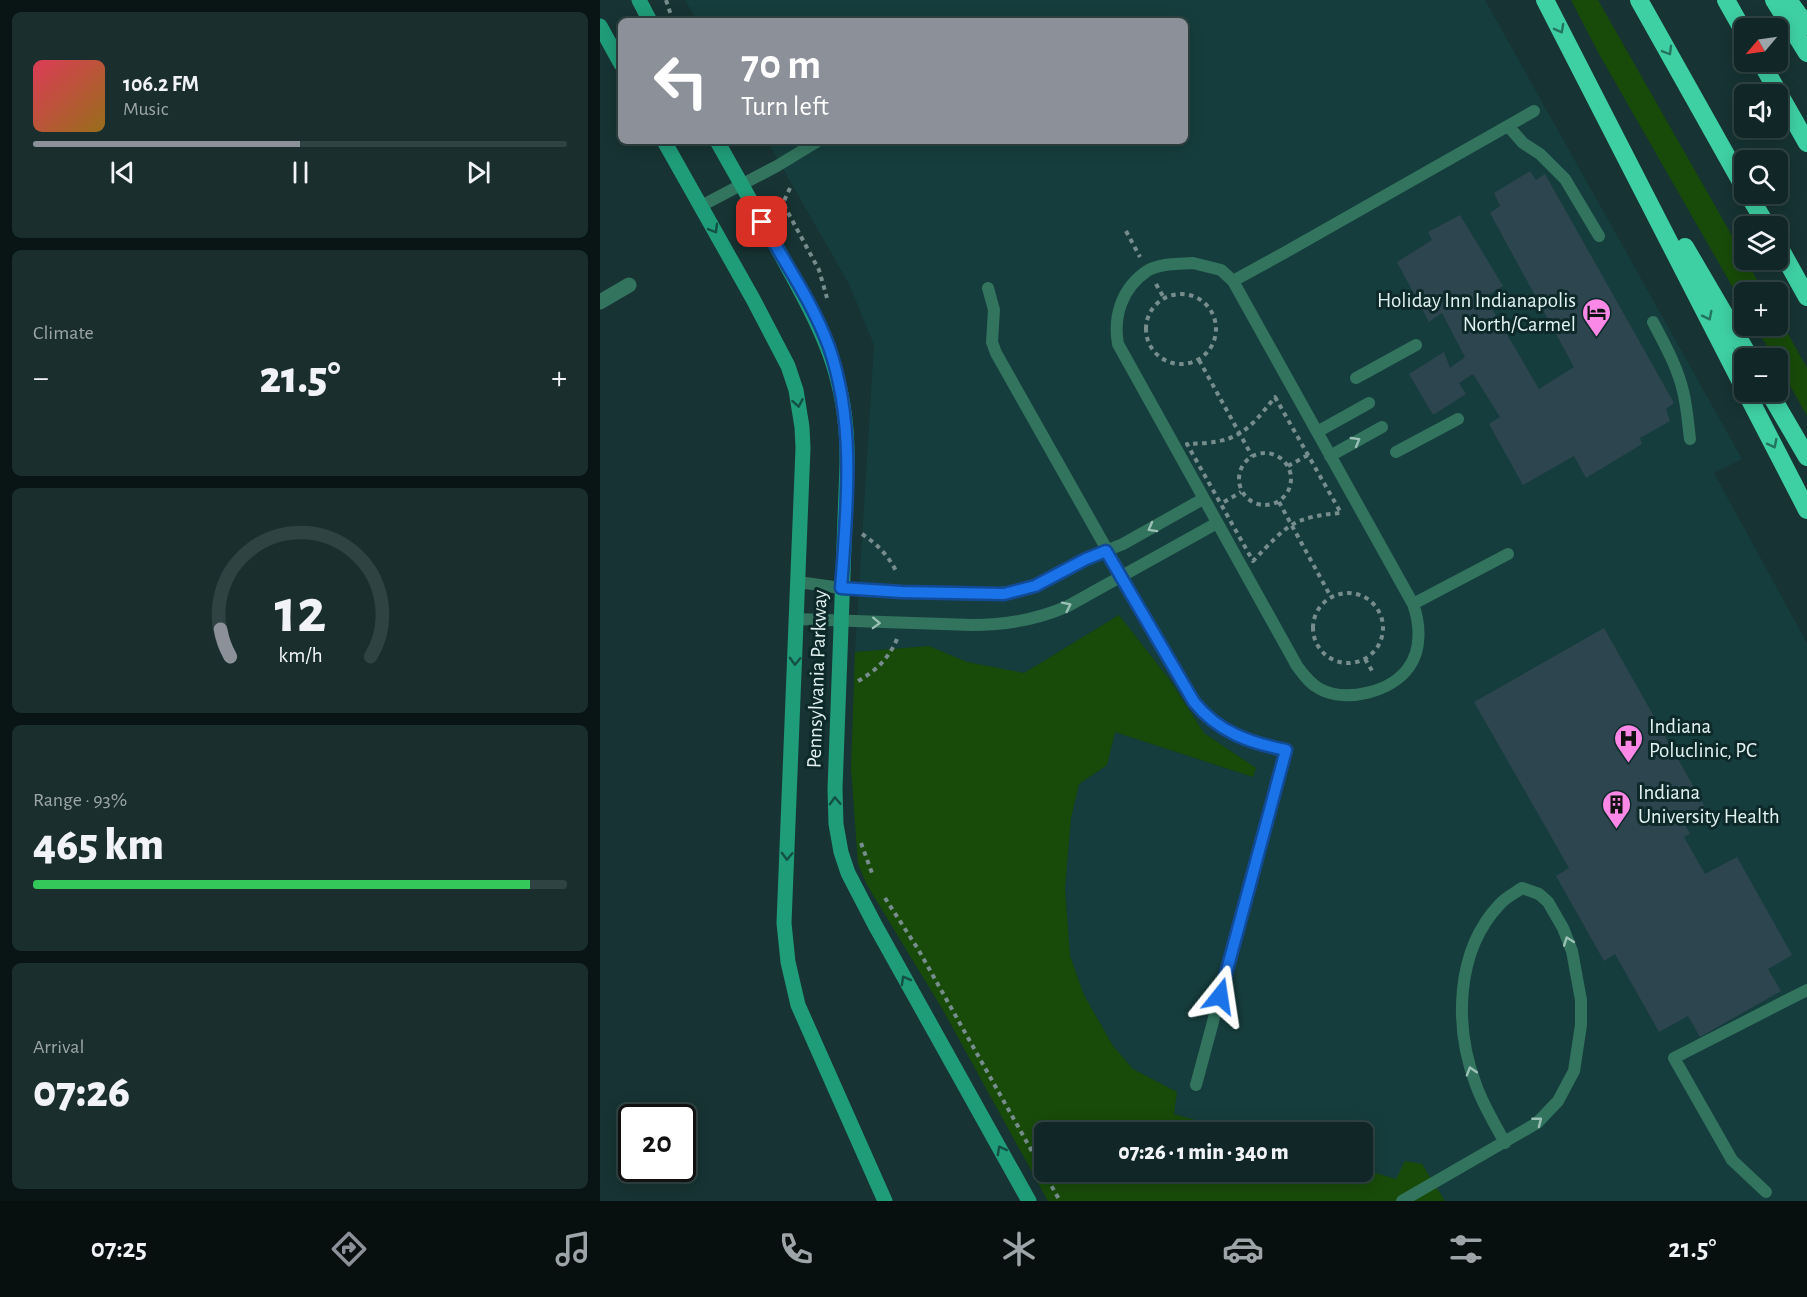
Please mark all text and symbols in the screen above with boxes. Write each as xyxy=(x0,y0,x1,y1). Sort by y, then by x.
north arrow xyxy=(1734,18,1788,72)
map controls xyxy=(1734,18,1788,402)
one-way arrow xyxy=(1553,23,1564,33)
icon: left xyxy=(642,42,720,120)
text: 70 m xyxy=(741,44,821,86)
one-way arrow xyxy=(1660,45,1672,55)
text: 106.2 FM xyxy=(123,73,199,95)
button: sound xyxy=(1734,84,1788,138)
text: Turn left xyxy=(741,93,829,120)
text: Music xyxy=(123,99,169,119)
button: search xyxy=(1734,150,1788,204)
icon: previous xyxy=(106,156,139,189)
icon: pause xyxy=(284,156,317,189)
icon: next xyxy=(462,156,495,189)
pin xyxy=(736,196,787,247)
icon: arrive xyxy=(745,205,778,238)
button: layers xyxy=(1734,216,1788,270)
one-way arrow xyxy=(706,222,718,233)
button: + xyxy=(1734,282,1788,336)
place label: Holiday Inn Indianapolis North/Carmel xyxy=(1377,290,1576,335)
hotel icon: Holiday Inn Indianapolis North/Carmel xyxy=(1581,296,1613,338)
one-way arrow xyxy=(1700,310,1712,321)
text: Climate xyxy=(33,323,94,343)
button: − xyxy=(1734,348,1788,402)
text: 21.5° xyxy=(259,356,341,401)
text: − xyxy=(33,362,49,395)
text: + xyxy=(551,362,567,395)
one-way arrow xyxy=(791,398,804,408)
one-way arrow xyxy=(1350,437,1360,448)
one-way arrow xyxy=(1766,437,1777,448)
one-way arrow xyxy=(1148,520,1159,532)
text: 12 xyxy=(274,582,326,644)
street label: Pennsylvania Parkway xyxy=(803,589,831,769)
one-way arrow xyxy=(1061,601,1072,613)
one-way arrow xyxy=(871,616,880,629)
text: km/h xyxy=(278,646,322,667)
one-way arrow xyxy=(788,656,801,665)
place label: Indiana Poluclinic, PC xyxy=(1649,716,1757,761)
hospital icon: Indiana Poluclinic, PC xyxy=(1612,722,1644,764)
place label: Indiana University Health xyxy=(1638,782,1780,827)
building icon: Indiana University Health xyxy=(1601,788,1633,830)
text: Range · 93% xyxy=(33,790,127,810)
one-way arrow xyxy=(829,796,842,805)
text: 465 km xyxy=(33,823,164,868)
one-way arrow xyxy=(781,851,793,860)
one-way arrow xyxy=(1563,936,1576,947)
position arrow xyxy=(1188,964,1252,1028)
one-way arrow xyxy=(901,976,912,986)
text: Arrival xyxy=(33,1037,84,1057)
one-way arrow xyxy=(1466,1066,1478,1077)
text: 07:26 xyxy=(33,1070,130,1115)
speed limit sign: 20 xyxy=(618,1104,696,1182)
one-way arrow xyxy=(1531,1117,1542,1128)
text: 07:26 · 1 min · 340 m xyxy=(1118,1141,1289,1163)
one-way arrow xyxy=(996,1146,1008,1156)
icon: directions xyxy=(328,1228,370,1270)
icon: music xyxy=(552,1228,594,1270)
icon: phone xyxy=(775,1228,817,1270)
icon: climate xyxy=(998,1228,1040,1270)
icon: car xyxy=(1222,1228,1264,1270)
icon: filters xyxy=(1445,1228,1487,1270)
text: 07:25 xyxy=(91,1235,147,1262)
text: 21.5° xyxy=(1668,1235,1716,1262)

